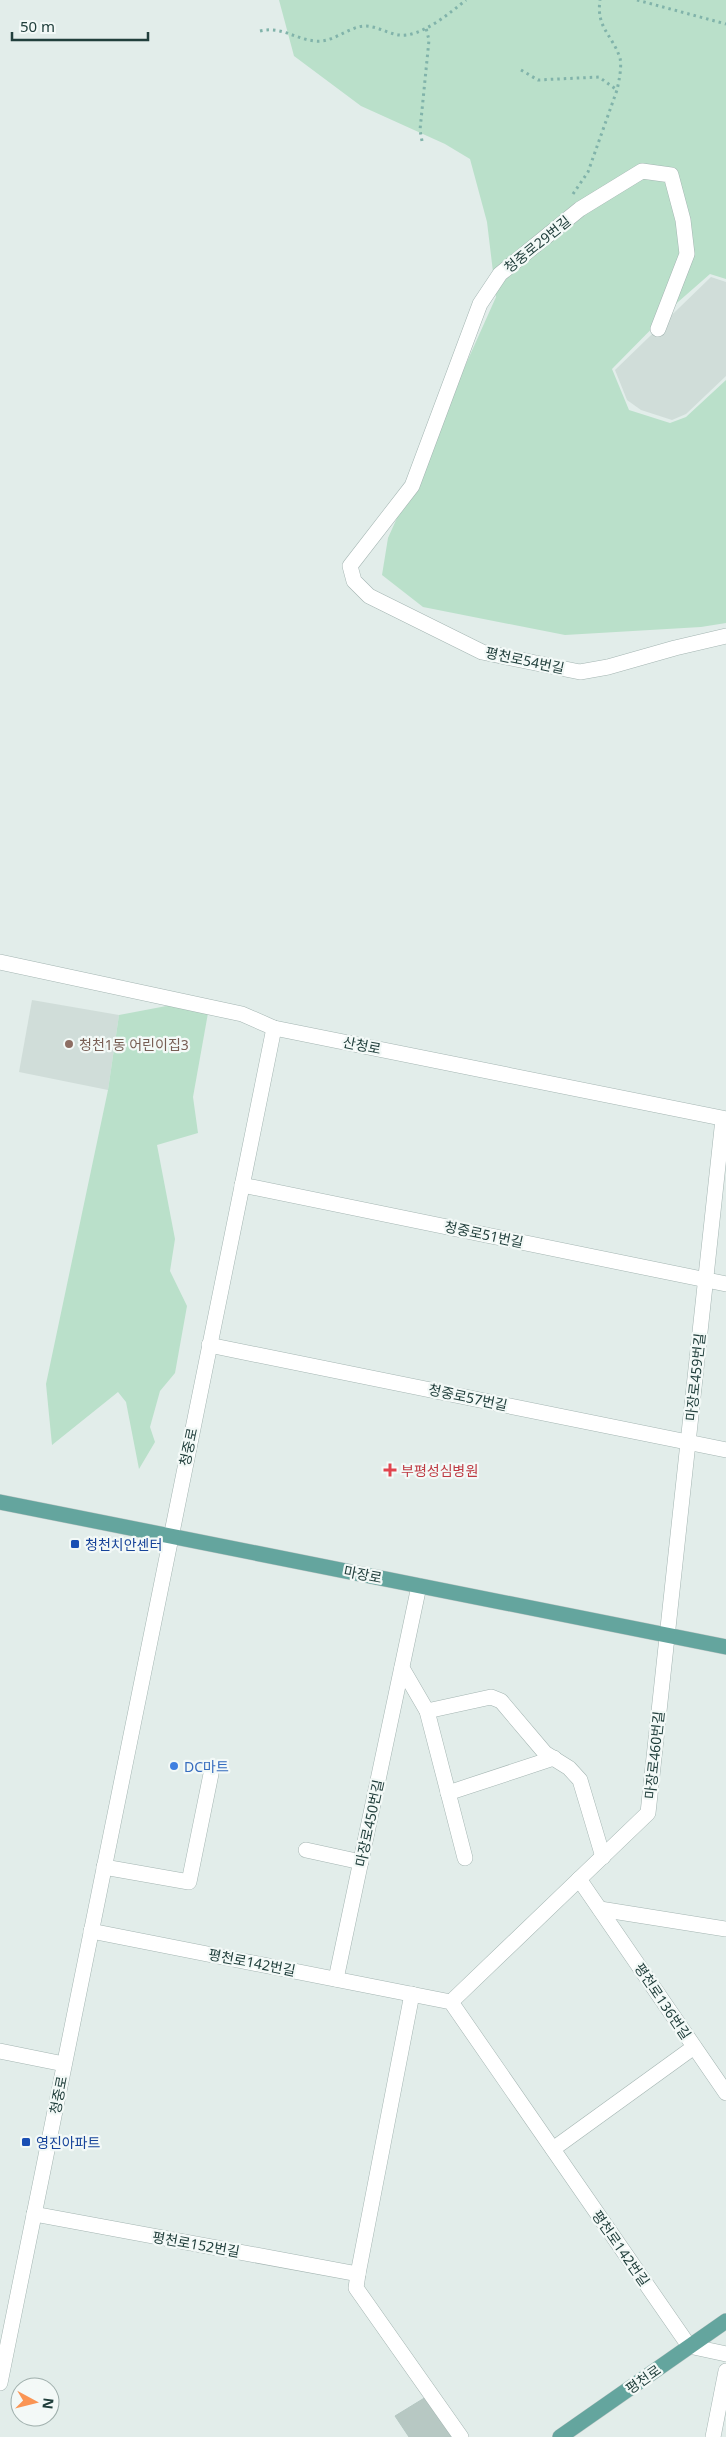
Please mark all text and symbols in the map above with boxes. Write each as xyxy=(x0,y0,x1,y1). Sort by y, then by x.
scale bar xyxy=(12,10,149,42)
text: 50 m xyxy=(20,16,55,36)
street label: 청중로29번길 xyxy=(500,211,574,277)
street label: 평천로54번길 xyxy=(484,642,566,678)
street label: 산청로 xyxy=(341,1032,383,1058)
place label: 청천1동 어린이집3 xyxy=(79,1035,189,1054)
marker: 청천1동 어린이집3 xyxy=(63,1038,75,1050)
street label: 청중로51번길 xyxy=(443,1216,525,1252)
street label: 마장로459번길 xyxy=(681,1332,709,1422)
street label: 청중로57번길 xyxy=(427,1379,509,1415)
street label: 청중로 xyxy=(175,1426,201,1468)
place label: 부평성심병원 xyxy=(401,1461,478,1480)
marker: 부평성심병원 xyxy=(383,1463,397,1477)
place label: 청천치안센터 xyxy=(85,1535,162,1554)
marker: 청천치안센터 xyxy=(69,1538,81,1550)
street label: 마장로 xyxy=(342,1561,384,1587)
street label: 마장로460번길 xyxy=(640,1710,668,1800)
place label: DC마트 xyxy=(184,1757,229,1776)
marker: DC마트 xyxy=(168,1760,180,1772)
street label: 마장로450번길 xyxy=(351,1778,387,1868)
street label: 평천로142번길 xyxy=(207,1944,297,1980)
street label: 평천로136번길 xyxy=(630,1959,696,2043)
street label: 청중로 xyxy=(45,2074,71,2116)
place label: 영진아파트 xyxy=(36,2133,101,2152)
marker: 영진아파트 xyxy=(20,2136,32,2148)
street label: 평천로142번길 xyxy=(588,2206,654,2290)
street label: 평천로152번길 xyxy=(151,2227,241,2261)
street label: 평천로 xyxy=(622,2360,664,2398)
north arrow xyxy=(10,2377,60,2427)
text: N xyxy=(38,2397,59,2410)

